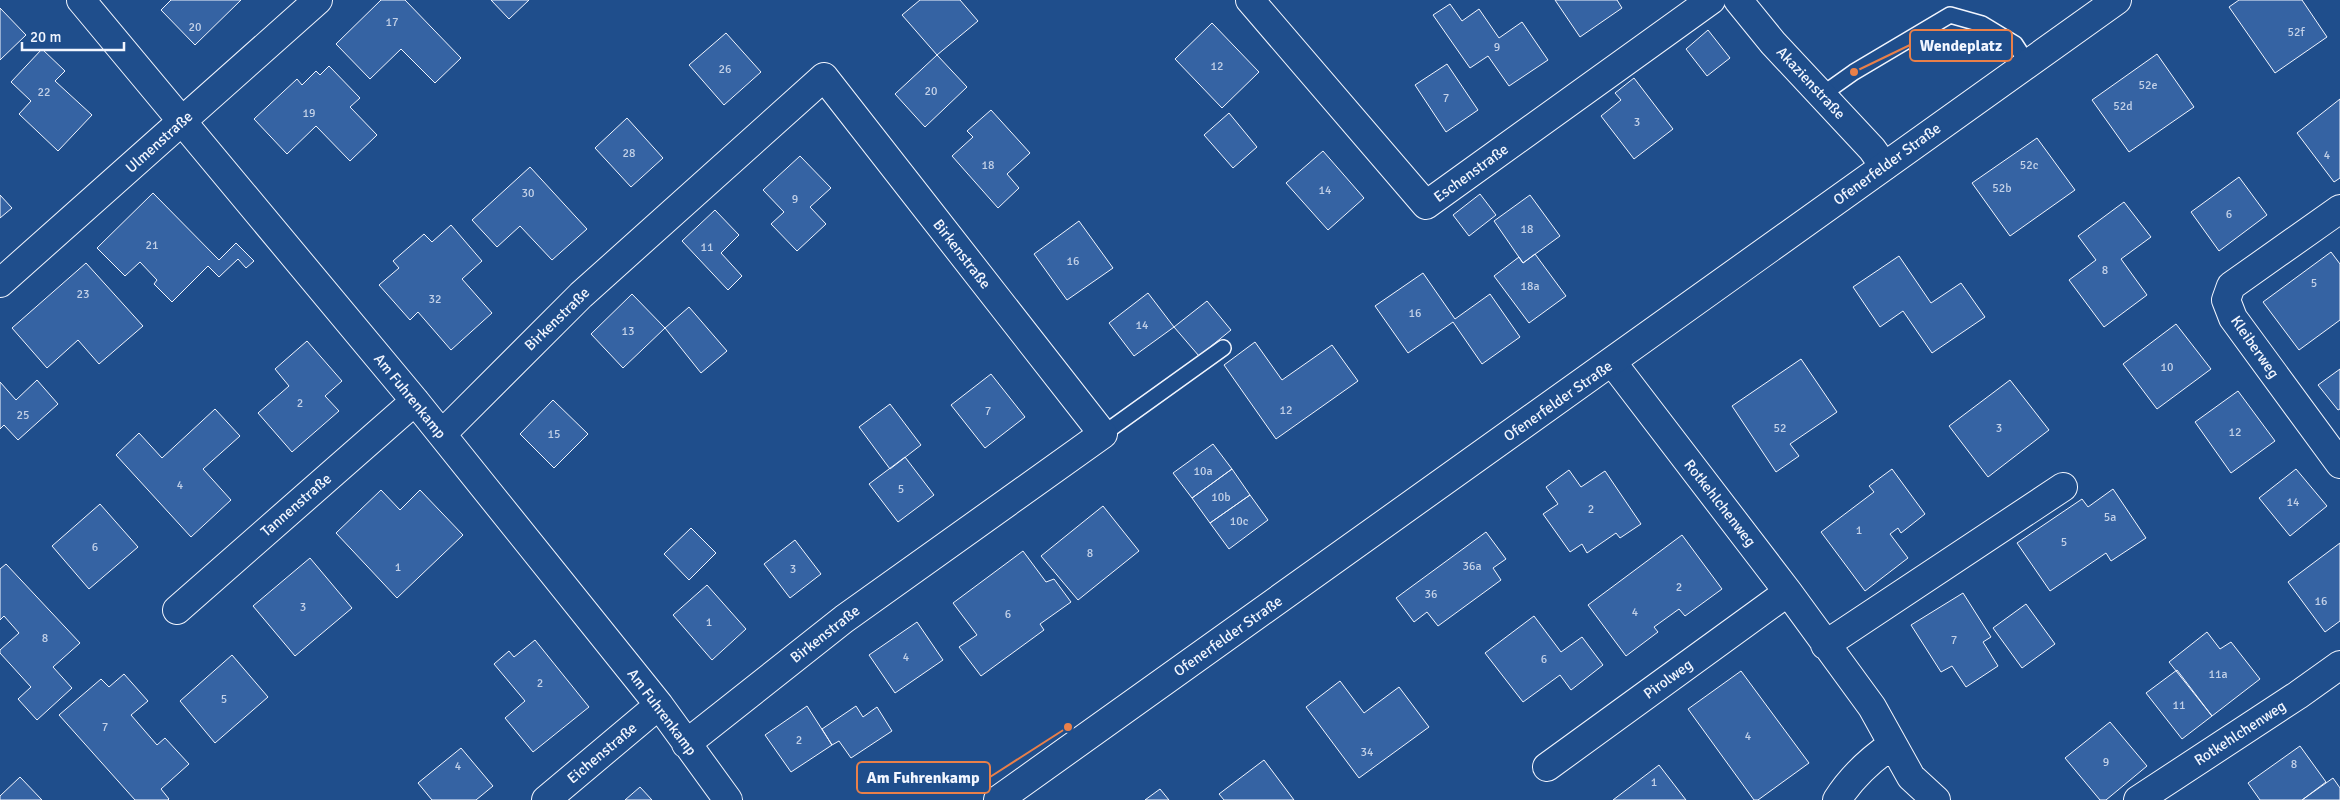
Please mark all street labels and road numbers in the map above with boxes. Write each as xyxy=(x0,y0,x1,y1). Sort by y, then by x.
street label: Akazienstraße xyxy=(1773,43,1849,123)
street label: Ulmenstraße xyxy=(122,107,196,177)
street label: Ofenerfelder Straße xyxy=(1830,119,1944,209)
street label: Eschenstraße xyxy=(1430,140,1512,206)
street label: Birkenstraße xyxy=(929,216,995,292)
street label: Birkenstraße xyxy=(521,284,593,354)
street label: Kleiberweg xyxy=(2227,312,2283,382)
street label: Am Fuhrenkamp xyxy=(370,350,450,442)
street label: Ofenerfelder Straße xyxy=(1500,357,1616,445)
street label: Rotkehlchenweg xyxy=(1680,456,1760,550)
street label: Tannenstraße xyxy=(257,469,335,541)
street label: Ofenerfelder Straße xyxy=(1170,592,1286,680)
street label: Birkenstraße xyxy=(787,601,863,667)
street label: Pirolweg xyxy=(1640,655,1696,703)
street label: Am Fuhrenkamp xyxy=(623,665,701,759)
street label: Rotkehlchenweg xyxy=(2191,697,2289,769)
street label: Eichenstraße xyxy=(564,719,640,787)

